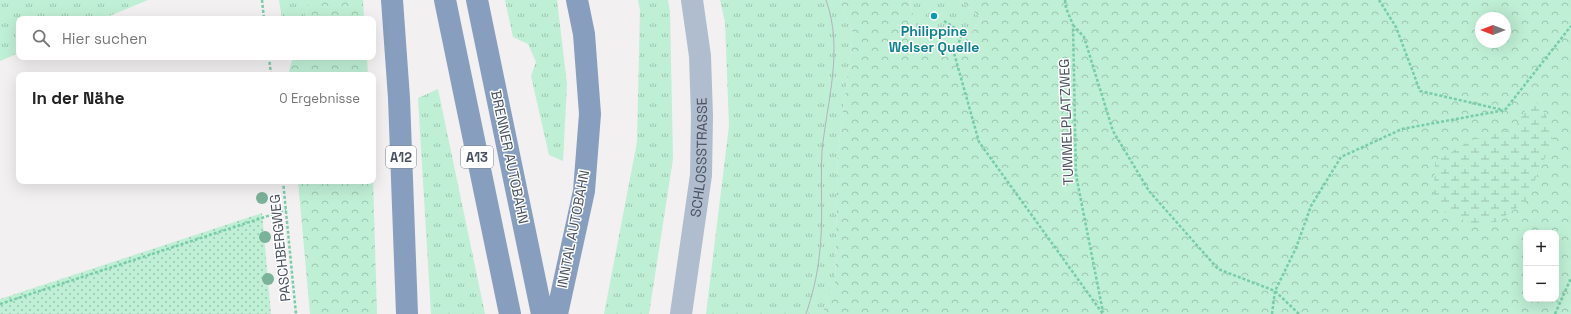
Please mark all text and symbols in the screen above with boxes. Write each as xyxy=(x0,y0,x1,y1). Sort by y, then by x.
marker: Philippine Welser Quelle xyxy=(929,11,939,21)
north arrow xyxy=(1475,12,1511,48)
search box xyxy=(16,16,376,60)
place label: Philippine Welser Quelle xyxy=(889,22,979,56)
icon: search xyxy=(30,27,52,49)
text: Hier suchen xyxy=(62,29,147,48)
street label: TUMMELPLATZWEG xyxy=(1055,58,1077,186)
text: In der Nähe xyxy=(32,87,124,109)
street label: BRENNER AUTOBAHN xyxy=(487,89,533,225)
text: 0 Ergebnisse xyxy=(279,90,360,107)
street label: SCHLOSSSTRASSE xyxy=(686,97,711,218)
road number: A12 xyxy=(386,146,416,168)
road number: A13 xyxy=(461,146,493,168)
street label: INNTAL AUTOBAHN xyxy=(553,168,593,290)
street label: PASCHBERGWEG xyxy=(265,193,295,303)
map controls xyxy=(1523,230,1559,302)
button: + xyxy=(1523,230,1559,266)
button: − xyxy=(1523,266,1559,302)

